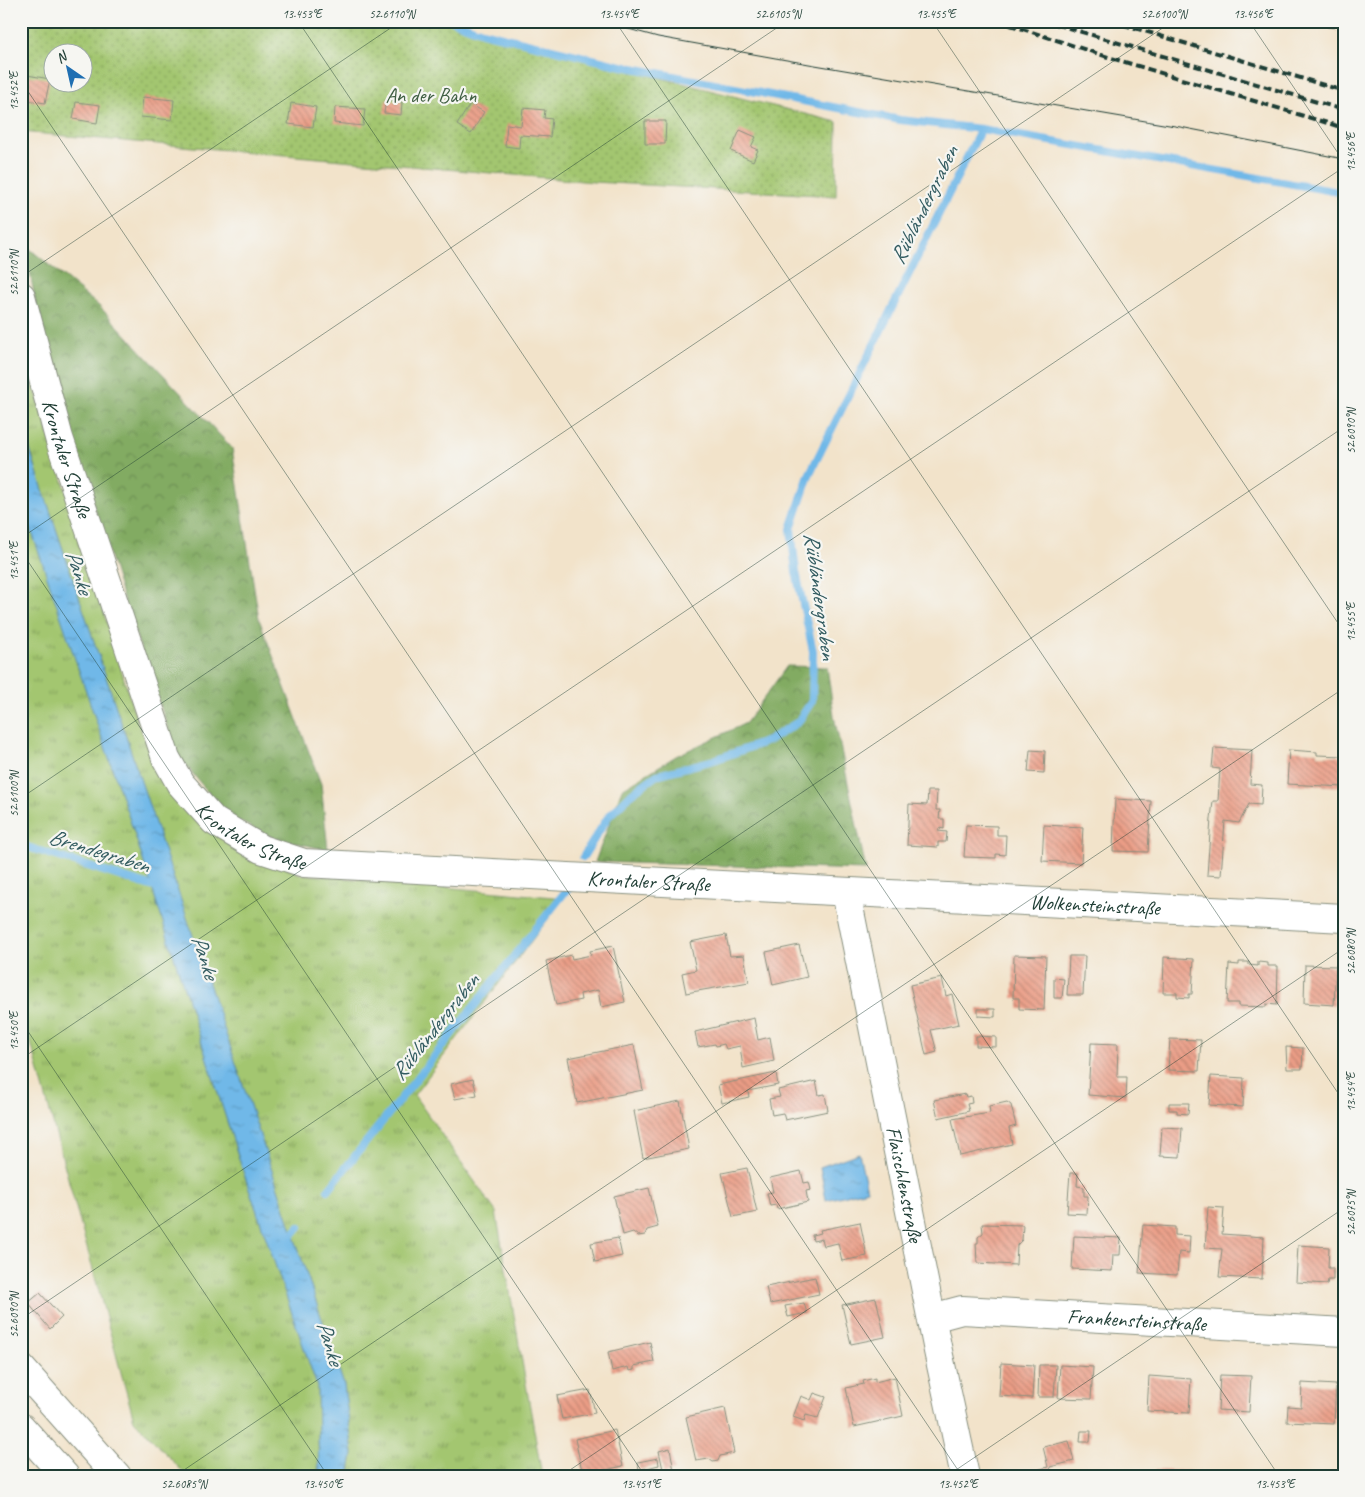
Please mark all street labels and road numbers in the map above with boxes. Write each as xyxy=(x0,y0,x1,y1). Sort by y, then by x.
street label: Krontaler Straße xyxy=(36,397,98,523)
street label: Krontaler Straße xyxy=(190,797,311,876)
street label: Krontaler Straße xyxy=(587,865,712,898)
street label: Wolkensteinstraße xyxy=(1029,888,1163,921)
street label: Flaischlenstraße xyxy=(880,1124,929,1246)
street label: Frankensteinstraße xyxy=(1067,1303,1209,1337)

